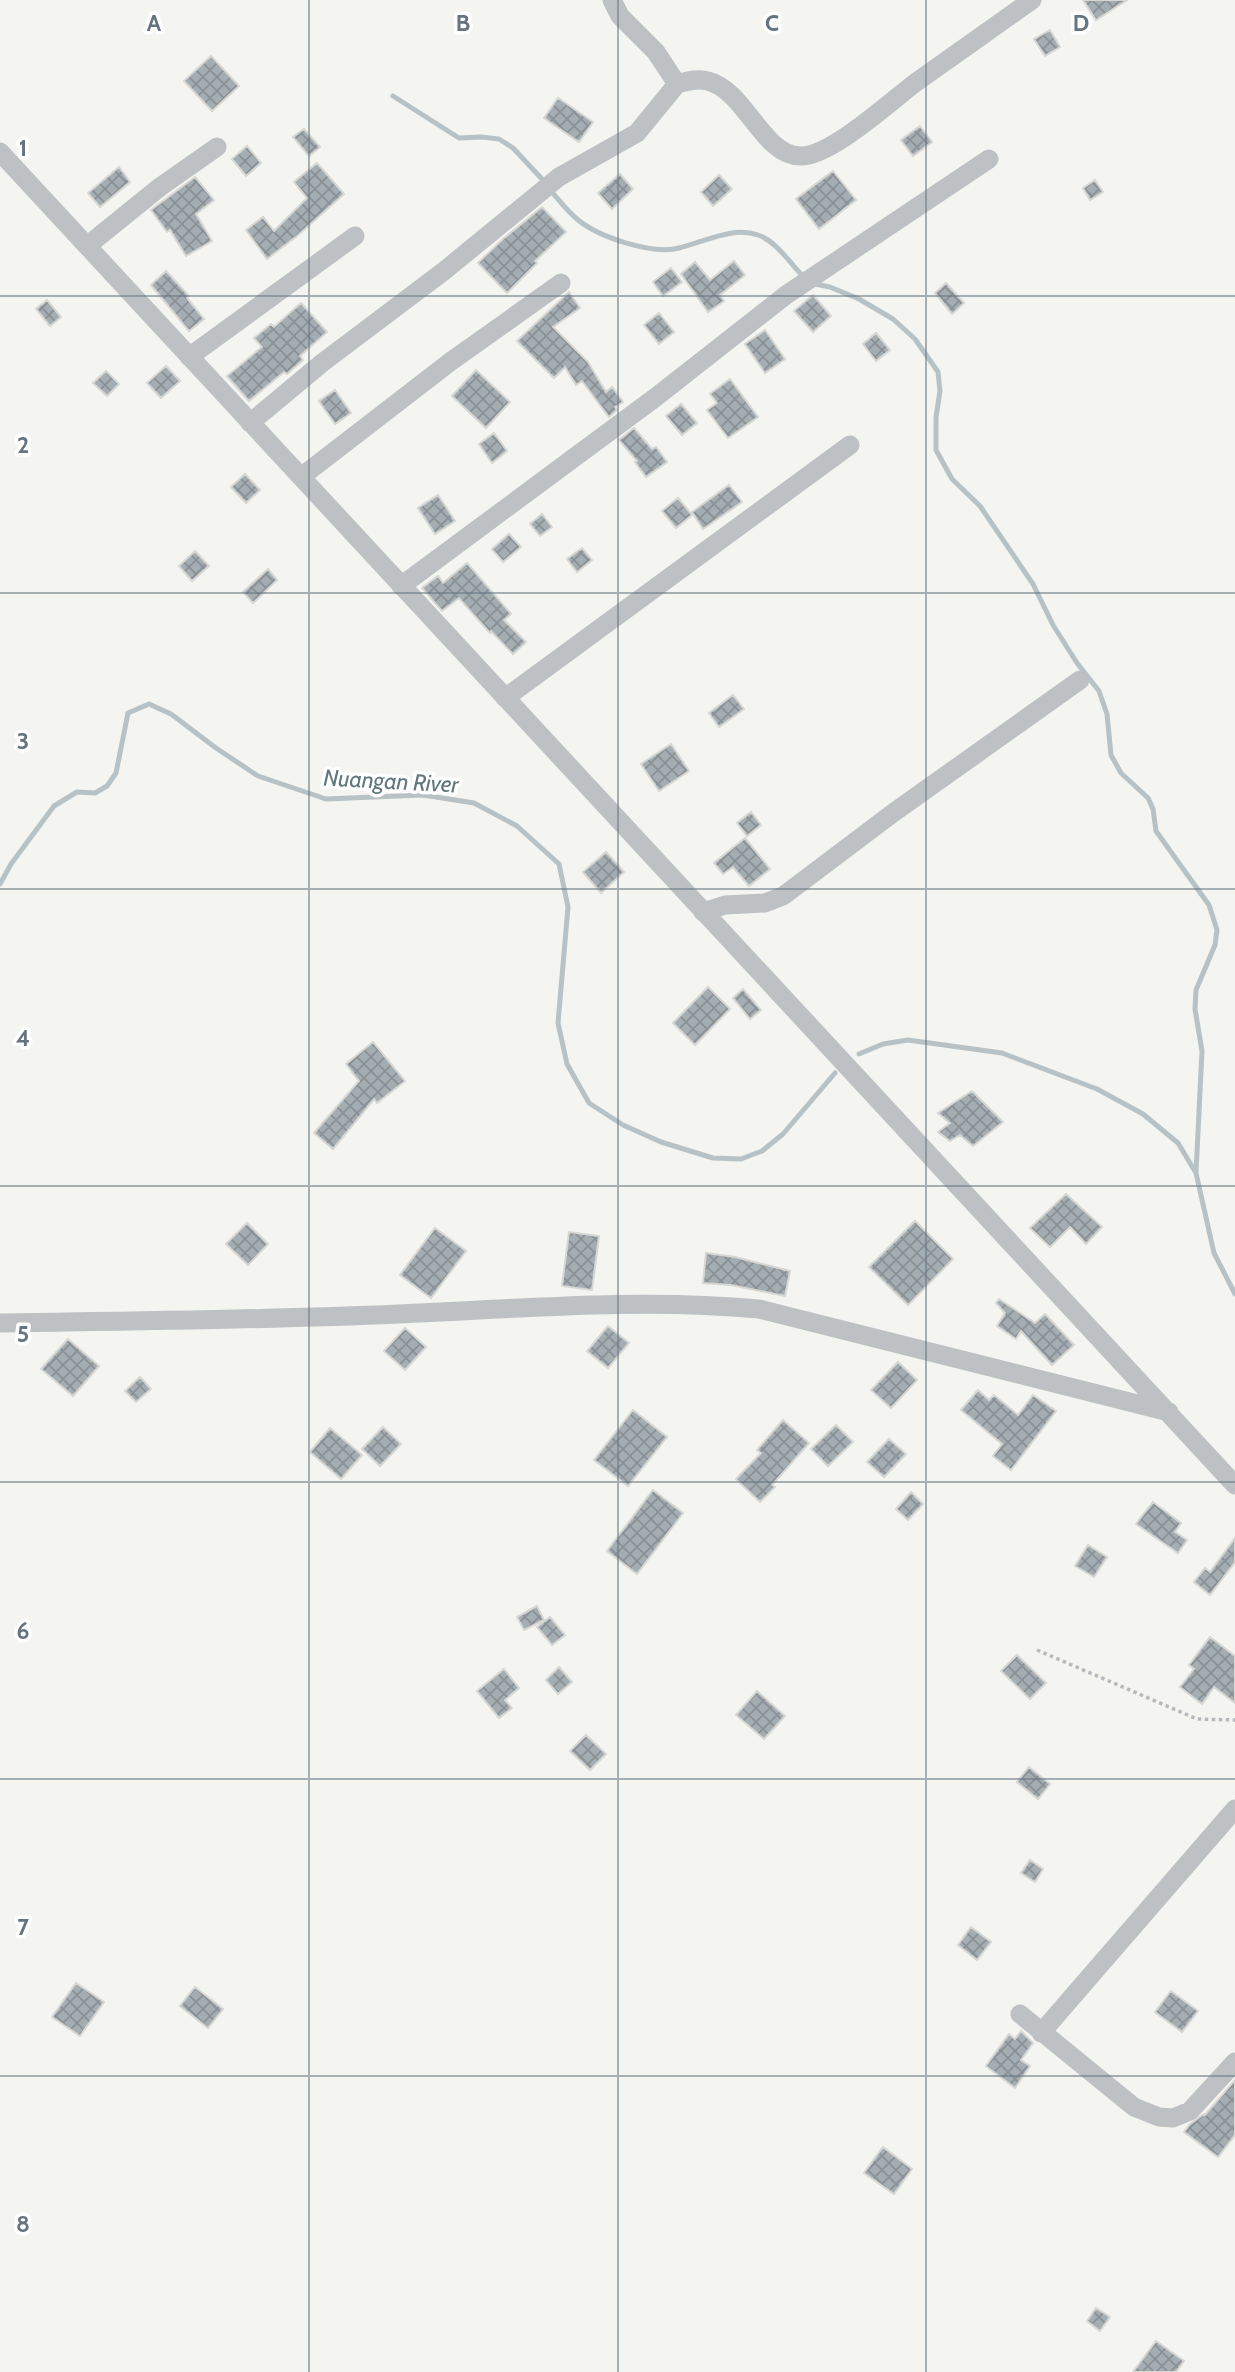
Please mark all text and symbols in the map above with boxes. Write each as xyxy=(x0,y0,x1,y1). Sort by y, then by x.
text: A xyxy=(147,9,162,37)
text: B xyxy=(456,9,470,37)
text: C xyxy=(765,9,779,37)
text: D xyxy=(1073,9,1089,37)
text: 1 xyxy=(19,134,27,162)
text: 2 xyxy=(17,431,29,459)
text: 3 xyxy=(17,727,29,755)
water label: Nuangan River xyxy=(323,763,460,799)
text: 4 xyxy=(16,1024,30,1052)
text: 5 xyxy=(17,1320,29,1348)
text: 6 xyxy=(17,1617,29,1645)
text: 7 xyxy=(17,1913,29,1941)
text: 8 xyxy=(16,2210,30,2238)

